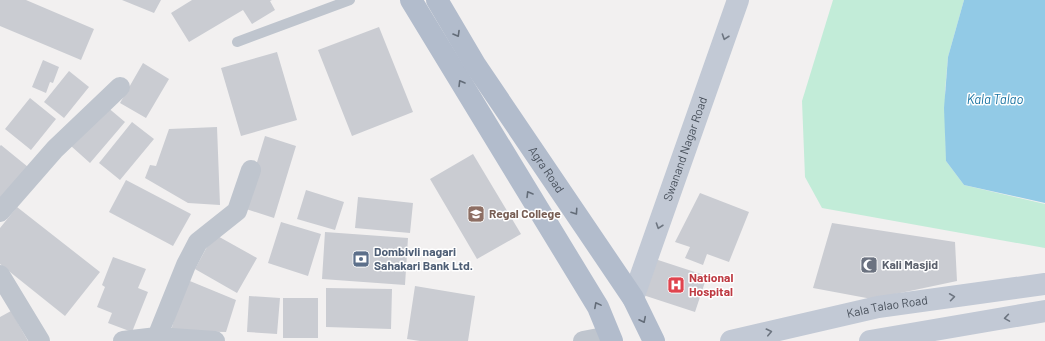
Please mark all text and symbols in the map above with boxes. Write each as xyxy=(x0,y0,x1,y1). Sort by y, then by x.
one-way arrow xyxy=(452,30,459,37)
one-way arrow xyxy=(721,33,729,40)
one-way arrow xyxy=(458,80,466,87)
water label: Kala Talao xyxy=(967,91,1023,107)
street label: Swanand Nagar Road xyxy=(660,95,709,203)
street label: Agra Road xyxy=(526,143,568,195)
one-way arrow xyxy=(526,191,534,198)
school or university icon: Regal College xyxy=(466,204,486,224)
place label: Regal College xyxy=(489,206,561,220)
one-way arrow xyxy=(570,208,578,215)
one-way arrow xyxy=(655,222,663,229)
place label: Dombivli nagari Sahakari Bank Ltd. xyxy=(374,244,473,272)
bank icon: Dombivli nagari Sahakari Bank Ltd. xyxy=(351,249,371,269)
mosque icon: Kali Masjid xyxy=(859,255,879,275)
place label: Kali Masjid xyxy=(882,257,938,271)
place label: National Hospital xyxy=(689,270,733,298)
hospital icon: National Hospital xyxy=(666,275,686,295)
street label: Kala Talao Road xyxy=(845,292,928,320)
one-way arrow xyxy=(949,293,955,302)
one-way arrow xyxy=(594,302,601,309)
one-way arrow xyxy=(1003,313,1010,322)
one-way arrow xyxy=(638,315,646,323)
one-way arrow xyxy=(766,329,772,337)

